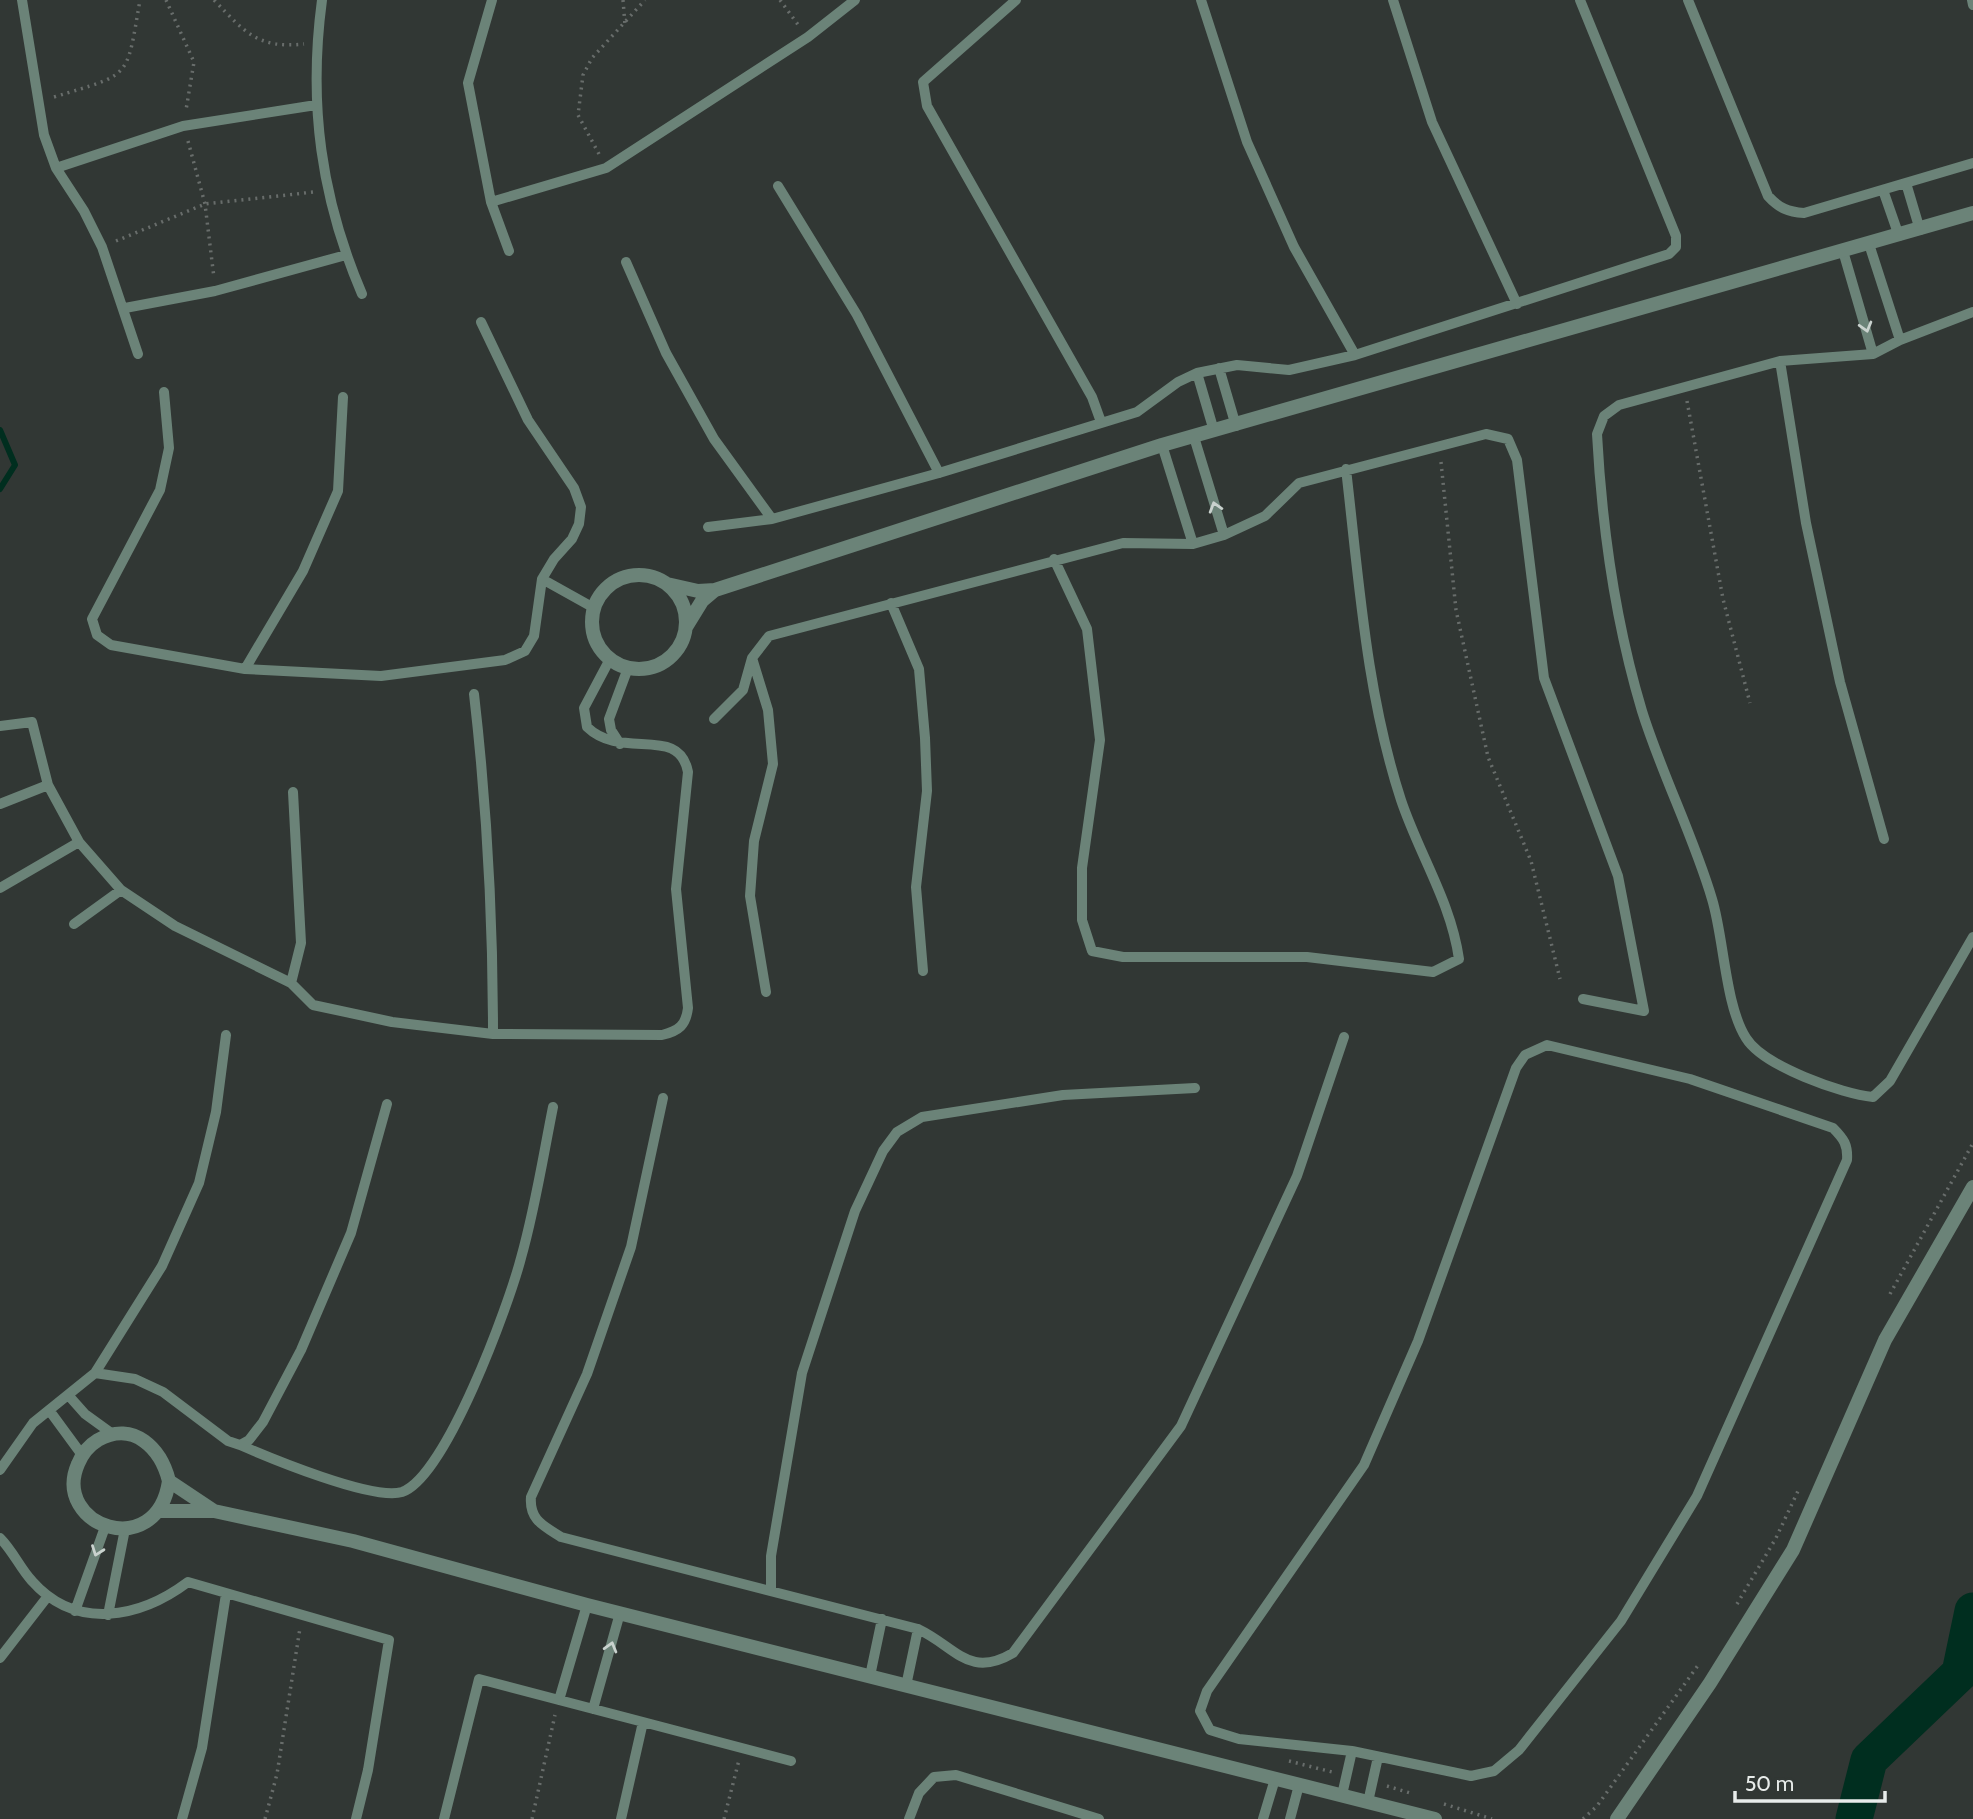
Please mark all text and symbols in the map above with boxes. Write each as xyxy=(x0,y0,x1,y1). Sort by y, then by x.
one-way arrow xyxy=(1857,320,1872,332)
one-way arrow xyxy=(1209,501,1224,513)
one-way arrow xyxy=(91,1544,105,1556)
one-way arrow xyxy=(602,1641,617,1653)
scale bar xyxy=(1735,1759,1885,1803)
text: 50 m xyxy=(1745,1771,1794,1796)

